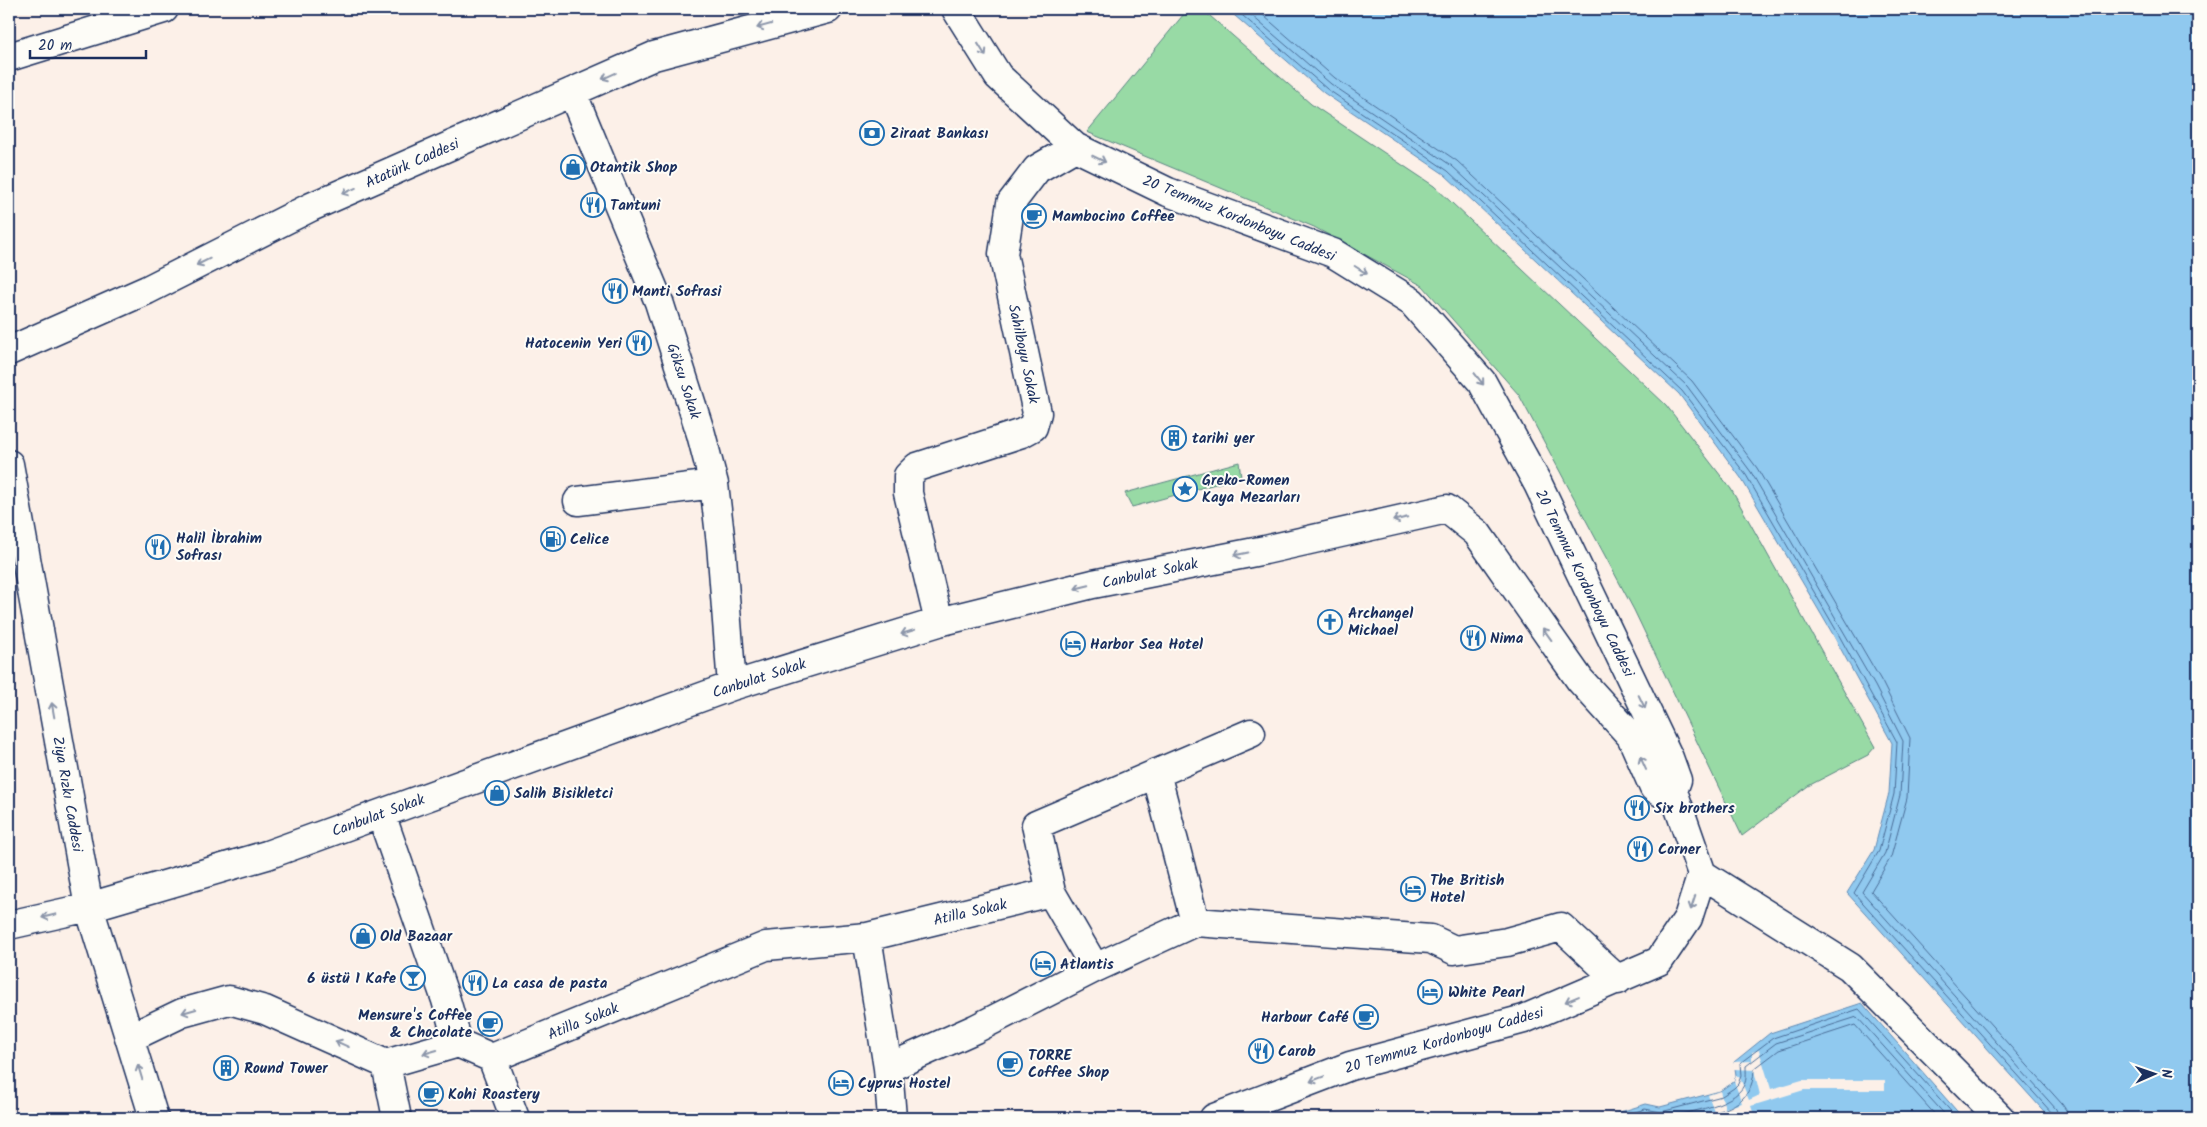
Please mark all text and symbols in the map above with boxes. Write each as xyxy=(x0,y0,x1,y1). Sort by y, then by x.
one-way arrow xyxy=(756,22,772,31)
scale bar xyxy=(30,28,146,60)
text: 20 m xyxy=(38,34,72,58)
one-way arrow xyxy=(977,43,987,57)
one-way arrow xyxy=(602,71,617,81)
bank icon: Ziraat Bankası xyxy=(859,120,885,146)
place label: Ziraat Bankası xyxy=(890,122,988,146)
street label: Atatürk Caddesi xyxy=(362,132,465,195)
shop icon: Otantik Shop xyxy=(560,154,586,180)
one-way arrow xyxy=(1091,155,1106,164)
place label: Otantik Shop xyxy=(590,156,677,180)
street label: 20 Temmuz Kordonboyu Caddesi xyxy=(1139,169,1340,269)
one-way arrow xyxy=(342,186,357,196)
restaurant icon: Tantuni xyxy=(580,192,606,218)
place label: Tantuni xyxy=(610,194,661,218)
cafe icon: Mambocino Coffee xyxy=(1021,203,1047,229)
place label: Mambocino Coffee xyxy=(1052,205,1175,229)
one-way arrow xyxy=(196,258,211,267)
one-way arrow xyxy=(1353,266,1367,276)
restaurant icon: Manti Sofrasi xyxy=(602,278,628,304)
place label: Manti Sofrasi xyxy=(632,280,722,304)
street label: Sahilboyu Sokak xyxy=(1001,302,1045,407)
restaurant icon: Hatocenin Yeri xyxy=(626,330,652,356)
place label: Hatocenin Yeri xyxy=(525,332,623,356)
street label: Göksu Sokak xyxy=(660,340,707,423)
one-way arrow xyxy=(1473,373,1484,386)
building icon: tarihi yer xyxy=(1161,425,1187,451)
place label: tarihi yer xyxy=(1192,427,1255,451)
place label: Greko-Romen Kaya Mezarları xyxy=(1202,469,1300,510)
place icon: Greko-Romen Kaya Mezarları xyxy=(1172,476,1198,502)
street label: 20 Temmuz Kordonboyu Caddesi xyxy=(1528,485,1641,683)
one-way arrow xyxy=(1392,515,1408,524)
fuel station icon: Celice xyxy=(540,526,566,552)
place label: Halil İbrahim Sofrası xyxy=(176,527,262,568)
place label: Celice xyxy=(570,528,610,552)
restaurant icon: Halil İbrahim Sofrası xyxy=(145,534,171,560)
one-way arrow xyxy=(1233,550,1249,559)
street label: Canbulat Sokak xyxy=(1100,552,1201,596)
one-way arrow xyxy=(1074,583,1090,592)
place label: Archangel Michael xyxy=(1348,602,1413,643)
church icon: Archangel Michael xyxy=(1317,609,1343,635)
restaurant icon: Nima xyxy=(1460,625,1486,651)
one-way arrow xyxy=(900,627,916,637)
place label: Nima xyxy=(1490,627,1524,651)
one-way arrow xyxy=(1541,628,1552,641)
hotel icon: Harbor Sea Hotel xyxy=(1060,631,1086,657)
place label: Harbor Sea Hotel xyxy=(1090,633,1203,657)
street label: Canbulat Sokak xyxy=(709,652,810,705)
one-way arrow xyxy=(1638,694,1647,709)
one-way arrow xyxy=(48,702,58,718)
street label: Ziya Rızkı Caddesi xyxy=(45,735,89,855)
one-way arrow xyxy=(1638,756,1648,771)
shop icon: Salih Bisikletci xyxy=(484,780,510,806)
place label: Salih Bisikletci xyxy=(514,782,614,806)
street label: Canbulat Sokak xyxy=(328,788,429,844)
restaurant icon: Six brothers xyxy=(1624,795,1650,821)
place label: Six brothers xyxy=(1654,797,1735,821)
restaurant icon: Corner xyxy=(1627,836,1653,862)
place label: Corner xyxy=(1658,838,1701,862)
place label: The British Hotel xyxy=(1430,869,1505,910)
hotel icon: The British Hotel xyxy=(1400,876,1426,902)
street label: Atilla Sokak xyxy=(931,893,1010,933)
one-way arrow xyxy=(1687,895,1697,911)
one-way arrow xyxy=(41,912,57,921)
shop icon: Old Bazaar xyxy=(350,923,376,949)
place label: Old Bazaar xyxy=(380,925,453,949)
hotel icon: Atlantis xyxy=(1030,951,1056,977)
place label: Atlantis xyxy=(1060,953,1114,977)
bar icon: 6 üstü 1 Kafe xyxy=(400,965,426,991)
place label: 6 üstü 1 Kafe xyxy=(307,967,397,991)
restaurant icon: La casa de pasta xyxy=(462,970,488,996)
place label: La casa de pasta xyxy=(492,972,608,996)
hotel icon: White Pearl xyxy=(1417,979,1443,1005)
place label: White Pearl xyxy=(1448,981,1525,1005)
one-way arrow xyxy=(1565,995,1580,1005)
street label: Atilla Sokak xyxy=(544,996,623,1047)
street label: 20 Temmuz Kordonboyu Caddesi xyxy=(1342,1001,1548,1081)
place label: Mensure's Coffee & Chocolate xyxy=(358,1004,473,1045)
cafe icon: Harbour Café xyxy=(1353,1004,1379,1030)
one-way arrow xyxy=(182,1006,198,1016)
place label: Harbour Café xyxy=(1261,1006,1349,1030)
cafe icon: Mensure's Coffee & Chocolate xyxy=(477,1011,503,1037)
restaurant icon: Carob xyxy=(1248,1038,1274,1064)
one-way arrow xyxy=(335,1039,350,1049)
place label: Carob xyxy=(1278,1040,1316,1064)
place label: TORRE Coffee Shop xyxy=(1028,1044,1109,1085)
one-way arrow xyxy=(422,1047,438,1057)
north arrow xyxy=(2130,1050,2180,1100)
cafe icon: TORRE Coffee Shop xyxy=(997,1051,1023,1077)
building icon: Round Tower xyxy=(213,1055,239,1081)
place label: Round Tower xyxy=(244,1057,328,1081)
one-way arrow xyxy=(134,1064,144,1080)
text: N xyxy=(2155,1069,2177,1079)
hotel icon: Cyprus Hostel xyxy=(828,1070,854,1096)
place label: Cyprus Hostel xyxy=(858,1072,950,1096)
one-way arrow xyxy=(1310,1074,1325,1084)
cafe icon: Kohi Roastery xyxy=(418,1081,444,1107)
place label: Kohi Roastery xyxy=(448,1083,540,1107)

